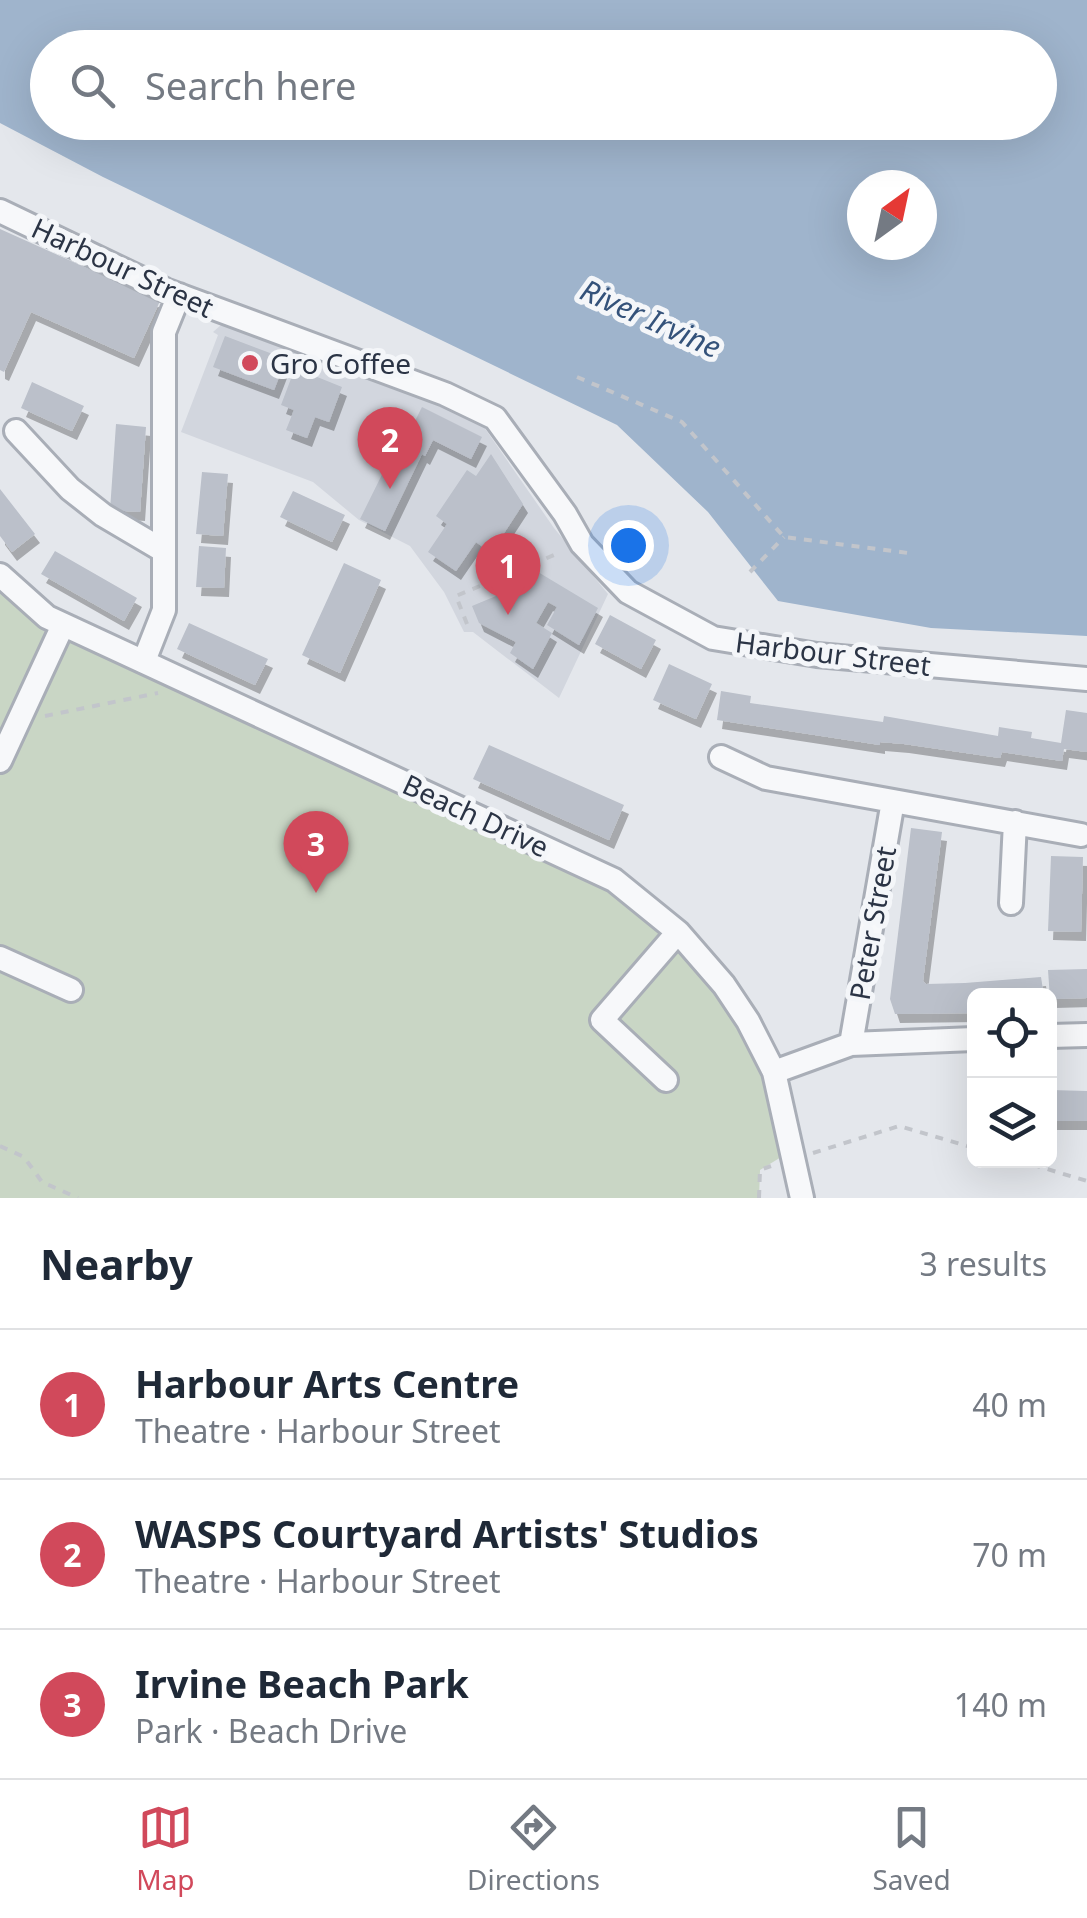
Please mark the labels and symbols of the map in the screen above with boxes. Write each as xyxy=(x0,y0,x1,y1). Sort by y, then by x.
north arrow xyxy=(847,170,937,260)
street label: Harbour Street xyxy=(26,208,220,326)
water label: River Irvine xyxy=(574,269,728,367)
place label: Gro Coffee xyxy=(270,344,411,382)
marker: Gro Coffee xyxy=(239,352,261,374)
pin: 2 xyxy=(358,406,422,489)
your location xyxy=(603,520,654,571)
pin: 1 xyxy=(476,532,540,615)
street label: Harbour Street xyxy=(733,622,933,684)
street label: Beach Drive xyxy=(397,765,555,865)
pin: 3 xyxy=(284,810,348,893)
street label: Peter Street xyxy=(840,843,904,1003)

